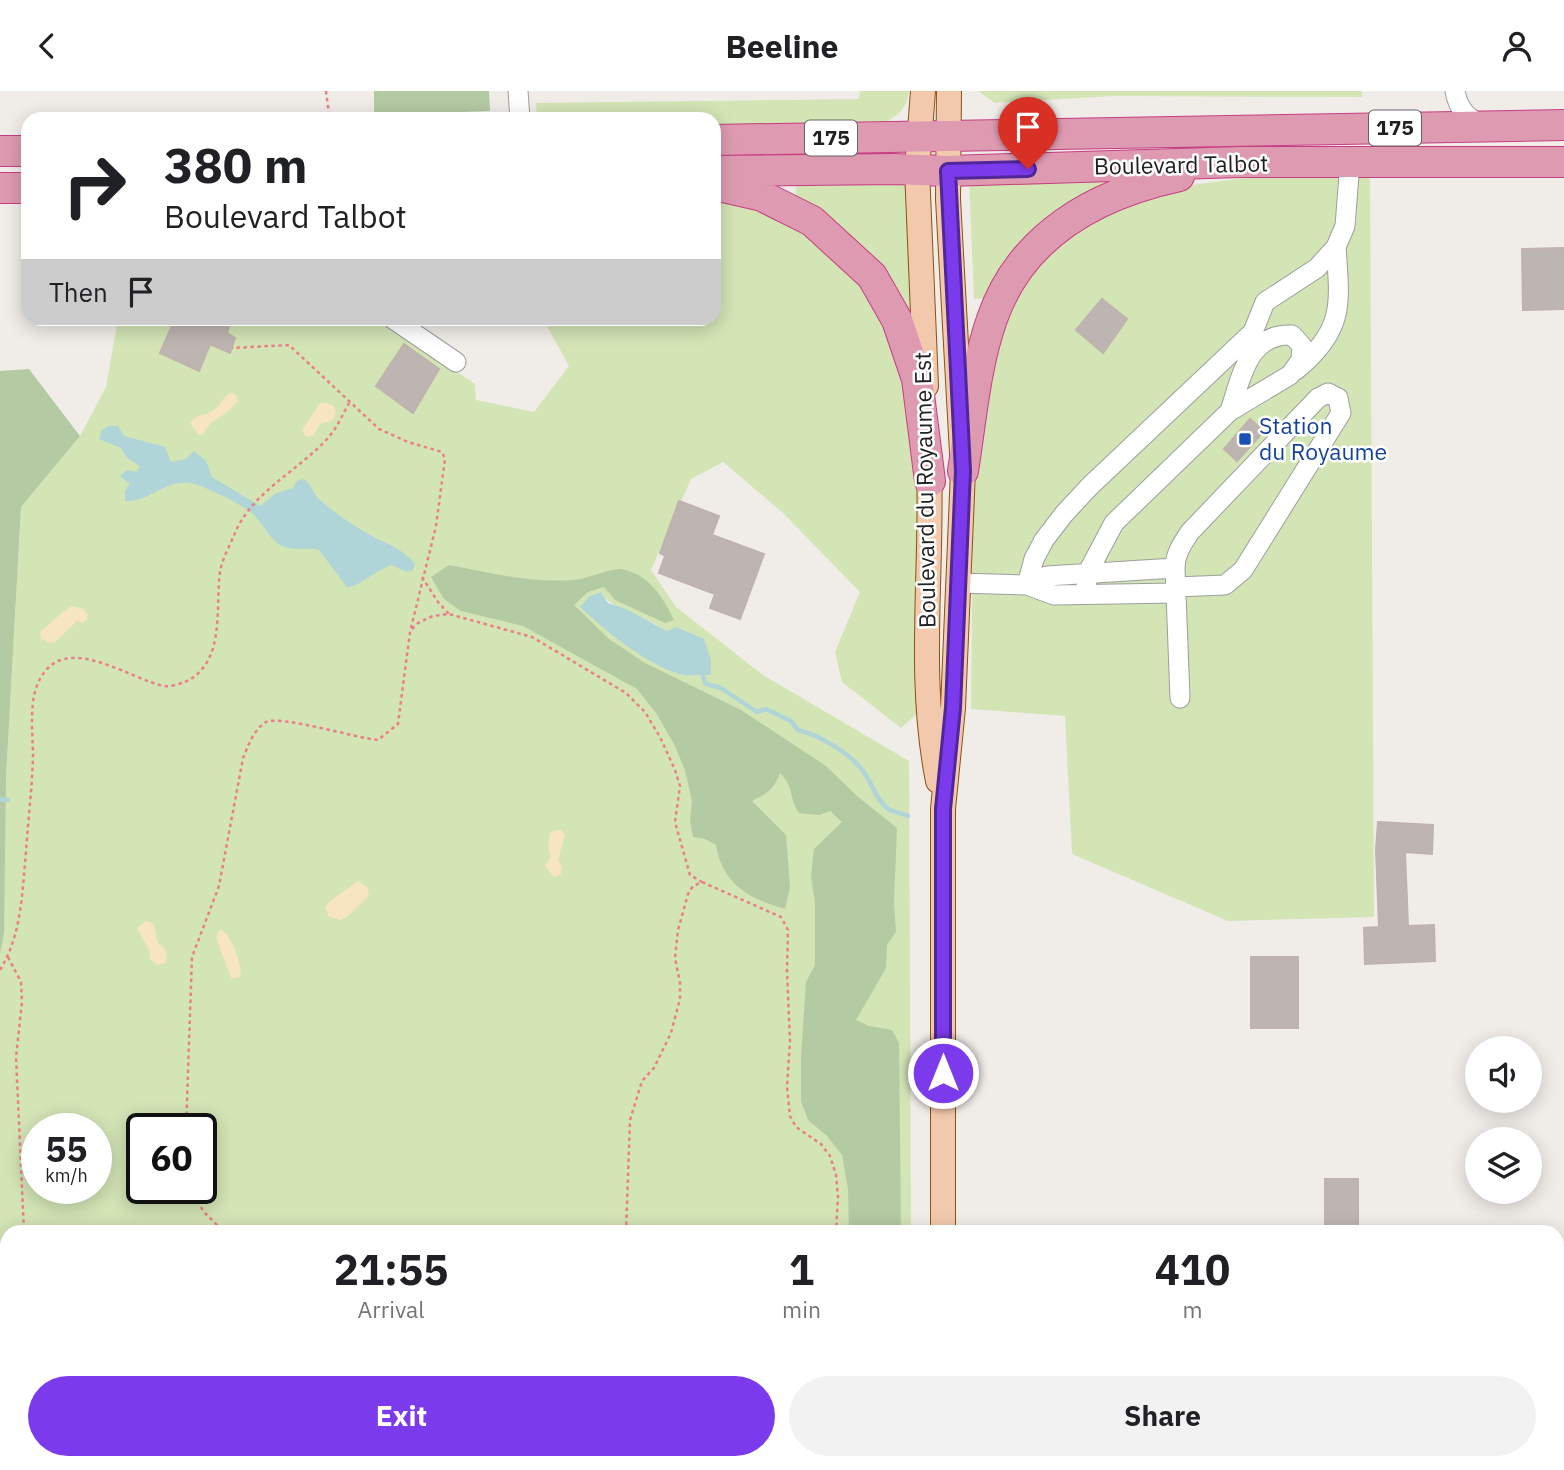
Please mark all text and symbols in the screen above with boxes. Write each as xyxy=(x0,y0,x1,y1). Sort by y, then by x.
text: Beeline xyxy=(725,25,839,67)
icon: back xyxy=(28,27,66,65)
icon: person xyxy=(1498,27,1536,65)
pin xyxy=(998,97,1058,169)
icon: arrive xyxy=(1009,108,1047,146)
road number: 175 xyxy=(1369,111,1421,145)
road number: 175 xyxy=(805,121,857,155)
text: 380 m xyxy=(164,133,308,196)
icon: right xyxy=(49,140,140,231)
street label: Boulevard Talbot xyxy=(1093,147,1268,181)
text: Boulevard Talbot xyxy=(164,195,407,237)
icon: arrive xyxy=(122,273,160,311)
text: Then xyxy=(49,275,108,309)
street label: Boulevard du Royaume Est xyxy=(907,352,941,628)
place label: Station du Royaume xyxy=(1259,410,1387,466)
marker: Station du Royaume xyxy=(1237,431,1253,447)
position arrow xyxy=(906,1036,980,1110)
map controls xyxy=(1465,1036,1542,1204)
button: sound xyxy=(1465,1036,1542,1113)
speed limit sign: 60 xyxy=(126,1113,217,1204)
text: 55 xyxy=(45,1126,88,1172)
button: layers xyxy=(1465,1127,1542,1204)
text: km/h xyxy=(45,1164,88,1187)
text: 21:55 xyxy=(334,1242,448,1297)
text: 1 xyxy=(789,1242,814,1297)
text: 410 xyxy=(1155,1242,1230,1297)
text: Arrival xyxy=(358,1294,425,1324)
text: min xyxy=(782,1294,821,1324)
text: m xyxy=(1182,1294,1203,1324)
button: Exit xyxy=(28,1376,775,1456)
button: Share xyxy=(789,1376,1536,1456)

